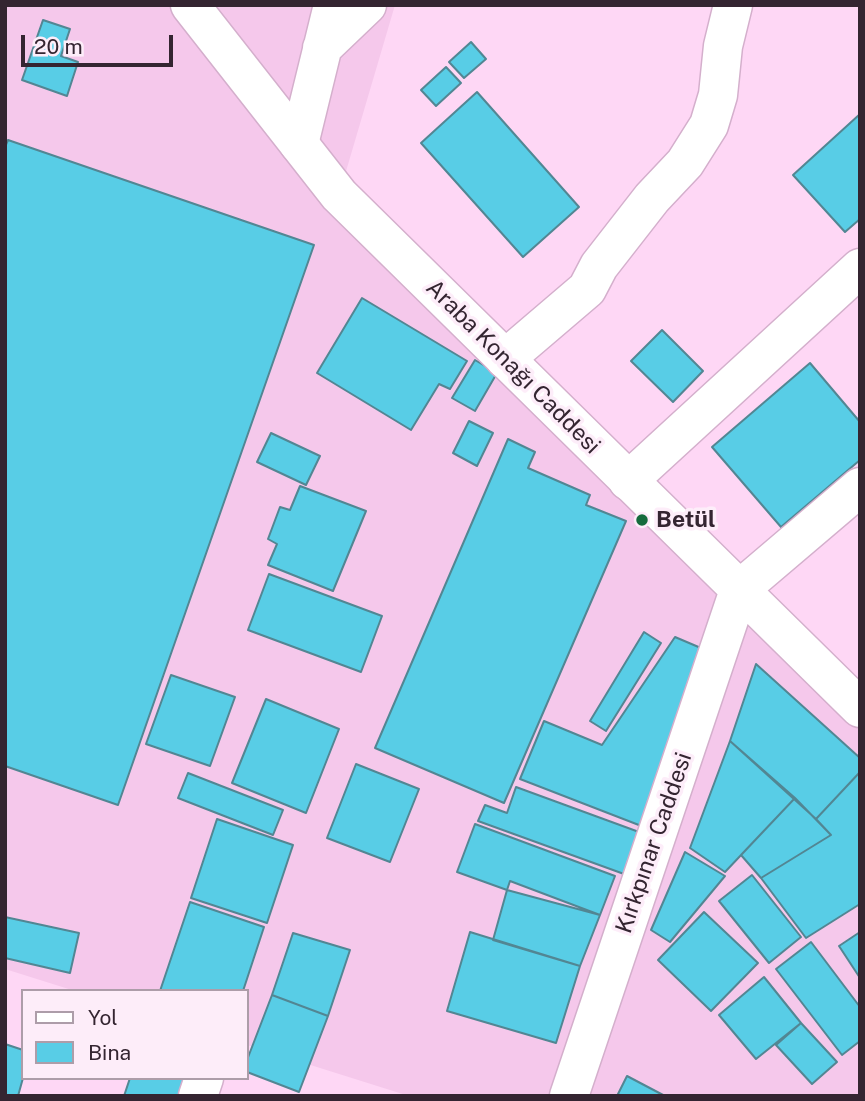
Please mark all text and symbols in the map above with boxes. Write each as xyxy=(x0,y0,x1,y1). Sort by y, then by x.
scale bar xyxy=(24,21,177,65)
text: 20 m xyxy=(34,34,83,59)
street label: Araba Konağı Caddesi xyxy=(420,274,606,460)
place label: Betül xyxy=(656,506,716,534)
marker: Betül xyxy=(634,512,650,528)
street label: Kırkpınar Caddesi xyxy=(610,749,698,937)
legend xyxy=(21,989,248,1080)
text: Yol xyxy=(88,1005,118,1030)
text: Bina xyxy=(88,1040,131,1065)

